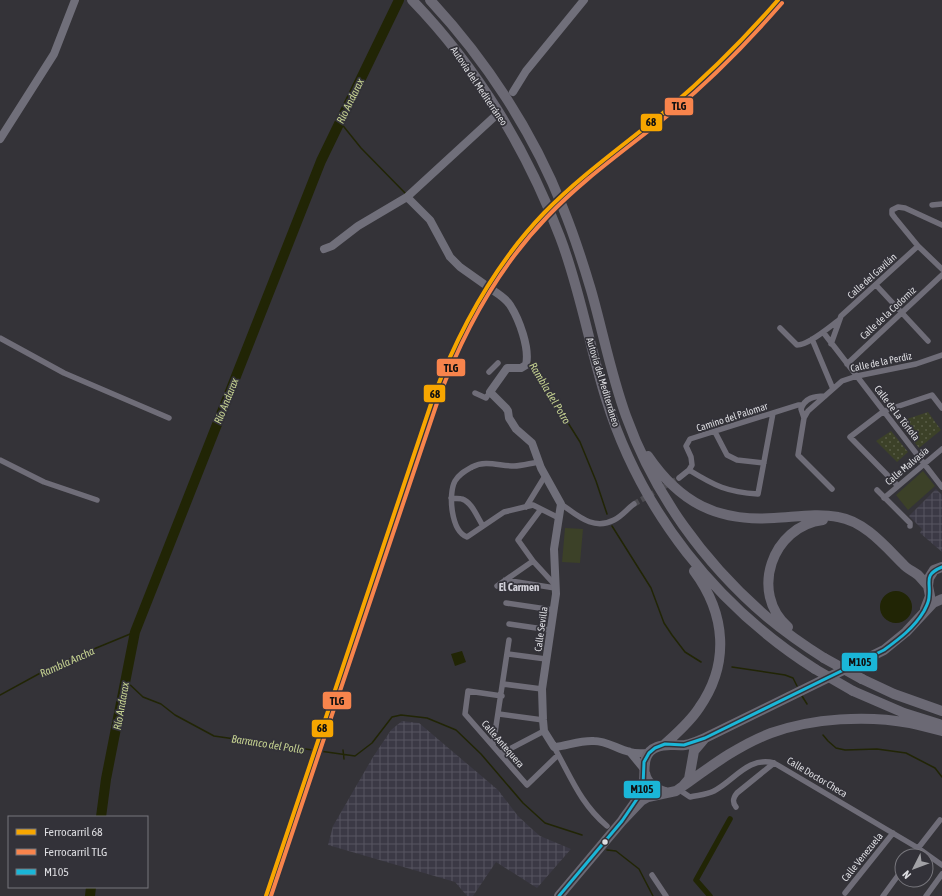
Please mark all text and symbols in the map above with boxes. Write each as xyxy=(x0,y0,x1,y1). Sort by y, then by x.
street label: Autovía del Mediterráneo xyxy=(448,44,510,128)
water label: Río Andarax xyxy=(334,76,366,125)
line badge: TLG xyxy=(664,97,694,116)
text: TLG xyxy=(672,100,687,112)
line badge: 68 xyxy=(640,113,663,132)
text: 68 xyxy=(646,116,656,128)
street label: Calle del Gavilán xyxy=(845,251,899,301)
street label: Calle de la Codorniz xyxy=(858,284,918,342)
street label: Autovía del Mediterráneo xyxy=(584,336,622,428)
street label: Calle de la Perdiz xyxy=(849,350,913,374)
line badge: TLG xyxy=(436,358,466,377)
water label: Rambla del Potro xyxy=(527,360,573,426)
text: TLG xyxy=(444,362,459,374)
water label: Río Andarax xyxy=(211,376,241,426)
street label: Calle de La Tórtola xyxy=(872,383,922,443)
line badge: 68 xyxy=(423,384,446,403)
text: 68 xyxy=(430,388,440,400)
street label: Camino del Palomar xyxy=(695,400,770,434)
street label: Calle Malvasía xyxy=(883,444,931,487)
district label: El Carmen xyxy=(499,581,539,593)
street label: Calle Sevilla xyxy=(532,605,550,652)
water label: Rambla Ancha xyxy=(38,645,96,679)
line badge: M105 xyxy=(841,652,878,672)
text: M105 xyxy=(849,656,871,668)
water label: Río Andarax xyxy=(111,681,131,731)
line badge: TLG xyxy=(322,691,352,710)
text: TLG xyxy=(330,695,345,707)
street label: Calle Antequera xyxy=(480,718,527,770)
line badge: 68 xyxy=(311,719,334,738)
text: 68 xyxy=(317,722,327,734)
water label: Barranco del Pollo xyxy=(231,732,305,756)
street label: Calle Doctor Checa xyxy=(785,755,849,799)
line badge: M105 xyxy=(623,780,661,799)
text: M105 xyxy=(631,783,653,795)
legend xyxy=(8,816,148,888)
text: Ferrocarril 68 xyxy=(44,825,103,839)
street label: Calle Venezuela xyxy=(839,830,885,883)
unlabelled marker xyxy=(600,837,610,847)
text: Ferrocarril TLG xyxy=(44,845,107,859)
north arrow xyxy=(894,848,934,888)
text: M105 xyxy=(44,865,69,879)
text: N xyxy=(900,868,913,881)

